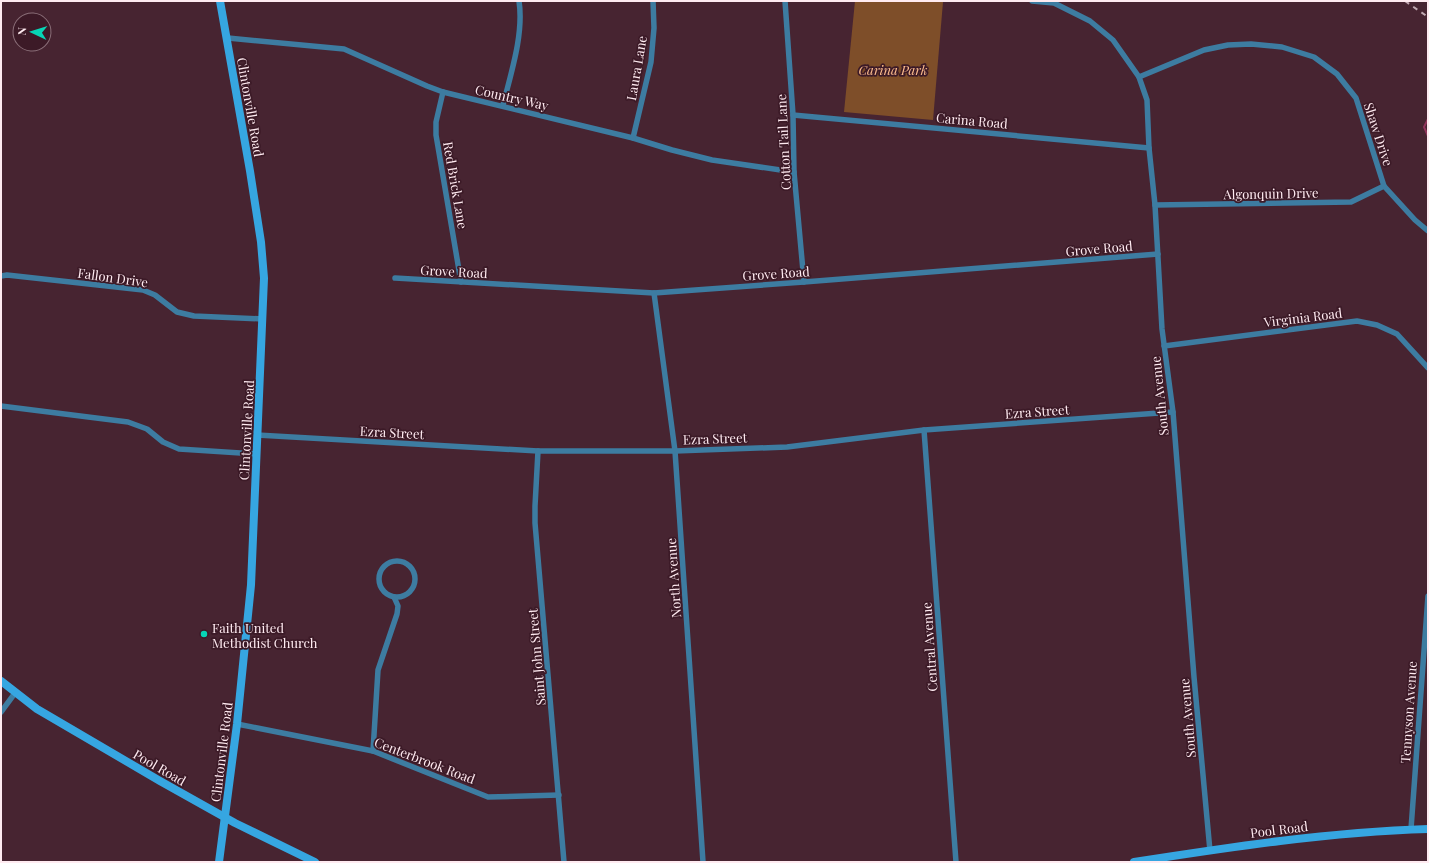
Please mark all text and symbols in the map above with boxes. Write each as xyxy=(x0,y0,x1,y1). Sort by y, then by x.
north arrow xyxy=(12,12,52,52)
text: N xyxy=(14,27,29,36)
street label: Laura Lane xyxy=(622,34,650,102)
street label: Clintonville Road xyxy=(234,56,268,158)
park label: Carina Park xyxy=(858,61,928,78)
street label: Country Way xyxy=(474,80,551,114)
street label: Cotton Tail Lane xyxy=(772,93,794,190)
street label: Shaw Drive xyxy=(1361,100,1397,168)
street label: Carina Road xyxy=(935,108,1009,132)
street label: Red Brick Lane xyxy=(440,140,472,230)
street label: Algonquin Drive xyxy=(1222,184,1319,202)
street label: Grove Road xyxy=(1065,237,1134,259)
street label: Grove Road xyxy=(420,261,489,281)
street label: Grove Road xyxy=(742,262,811,284)
street label: Fallon Drive xyxy=(77,264,150,290)
street label: Virginia Road xyxy=(1262,304,1344,330)
street label: South Avenue xyxy=(1146,355,1172,436)
street label: Clintonville Road xyxy=(235,379,257,481)
street label: Ezra Street xyxy=(1004,400,1070,422)
street label: Ezra Street xyxy=(359,422,425,442)
street label: Ezra Street xyxy=(683,428,748,448)
street label: North Avenue xyxy=(662,537,684,618)
street label: Central Avenue xyxy=(917,601,941,692)
street label: Saint John Street xyxy=(523,607,549,706)
place label: Faith United Methodist Church xyxy=(212,619,318,651)
marker: Faith United Methodist Church xyxy=(199,629,209,639)
street label: Tennyson Avenue xyxy=(1396,660,1420,764)
street label: South Avenue xyxy=(1175,677,1199,758)
street label: Clintonville Road xyxy=(206,701,236,803)
street label: Centerbrook Road xyxy=(372,733,478,787)
street label: Pool Road xyxy=(131,745,190,789)
street label: Pool Road xyxy=(1249,817,1309,841)

